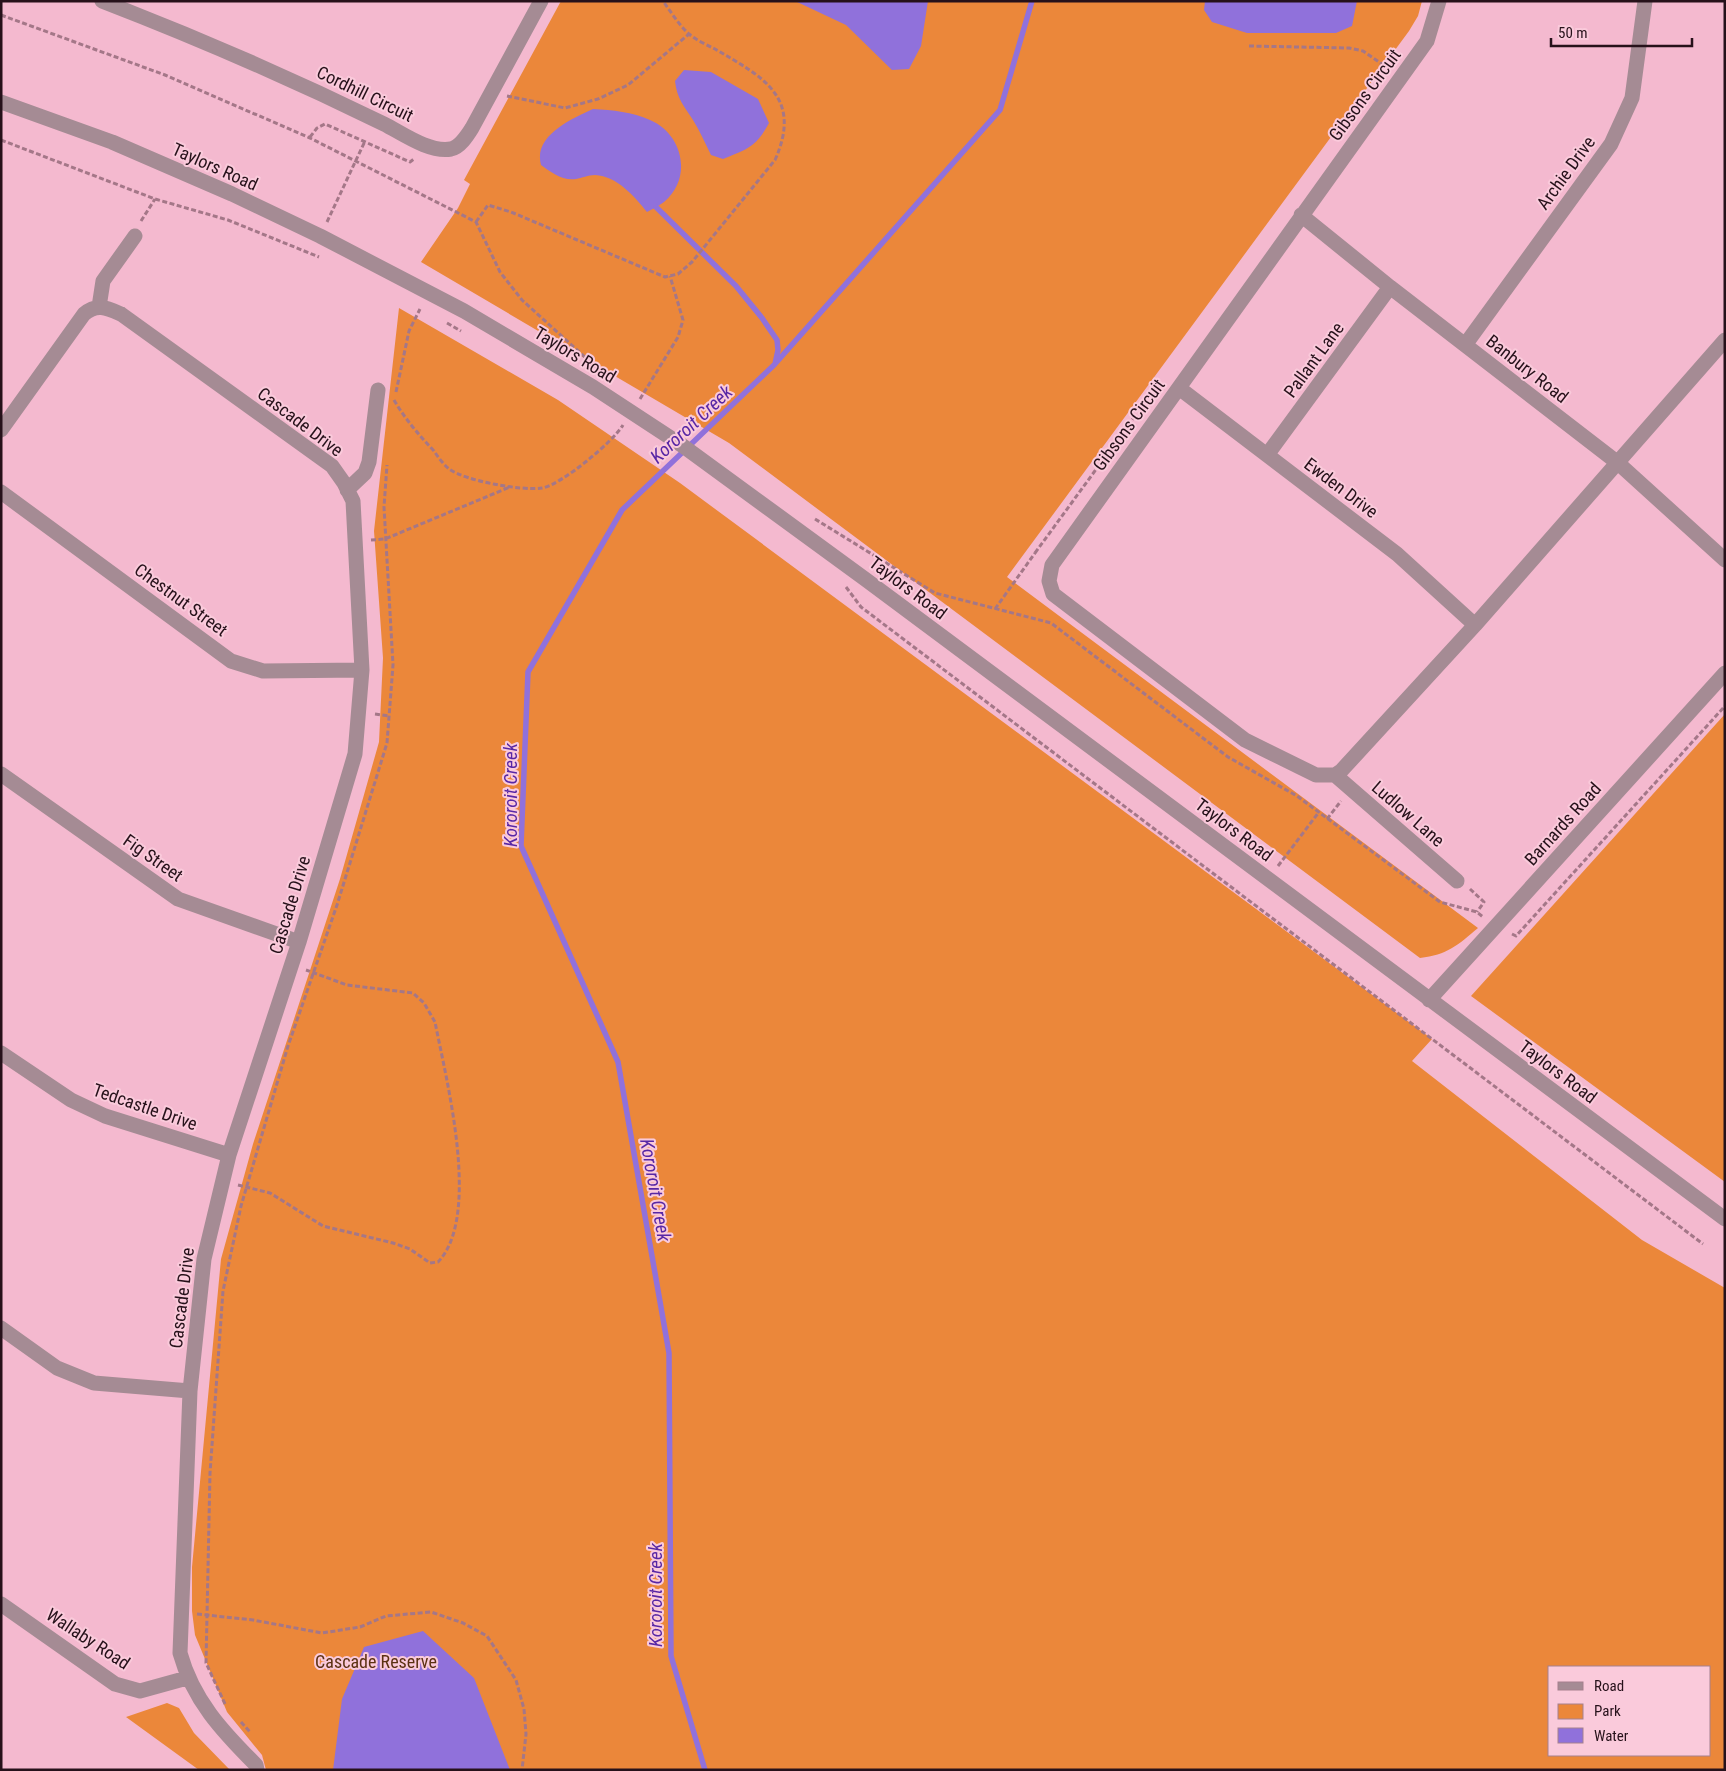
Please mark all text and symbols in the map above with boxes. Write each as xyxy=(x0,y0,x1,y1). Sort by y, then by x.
scale bar xyxy=(1551,15,1692,47)
text: 50 m xyxy=(1558,24,1588,42)
street label: Gibsons Circuit xyxy=(1324,45,1405,145)
street label: Cordhill Circuit xyxy=(314,61,417,126)
street label: Archie Drive xyxy=(1532,132,1599,213)
street label: Taylors Road xyxy=(169,138,261,195)
street label: Pallant Lane xyxy=(1279,318,1348,401)
street label: Taylors Road xyxy=(531,322,620,387)
street label: Banbury Road xyxy=(1482,330,1572,407)
street label: Gibsons Circuit xyxy=(1088,375,1169,475)
water label: Kororoit Creek xyxy=(646,380,738,468)
street label: Cascade Drive xyxy=(253,383,347,460)
street label: Ewden Drive xyxy=(1300,453,1382,522)
street label: Taylors Road xyxy=(865,552,951,624)
street label: Chestnut Street xyxy=(131,559,232,640)
water label: Kororoit Creek xyxy=(499,742,522,847)
street label: Ludlow Lane xyxy=(1368,776,1449,851)
street label: Barnards Road xyxy=(1520,778,1605,869)
street label: Taylors Road xyxy=(1191,794,1277,866)
street label: Fig Street xyxy=(119,829,187,886)
street label: Cascade Drive xyxy=(265,853,314,956)
street label: Taylors Road xyxy=(1515,1036,1601,1108)
street label: Tedcastle Drive xyxy=(90,1079,200,1134)
water label: Kororoit Creek xyxy=(635,1137,676,1244)
street label: Cascade Drive xyxy=(165,1246,198,1350)
water label: Kororoit Creek xyxy=(644,1542,667,1647)
street label: Wallaby Road xyxy=(43,1604,134,1673)
park label: Cascade Reserve xyxy=(315,1651,437,1672)
legend xyxy=(1548,1666,1711,1756)
text: Road xyxy=(1594,1677,1624,1695)
text: Park xyxy=(1594,1702,1621,1720)
text: Water xyxy=(1594,1727,1629,1745)

